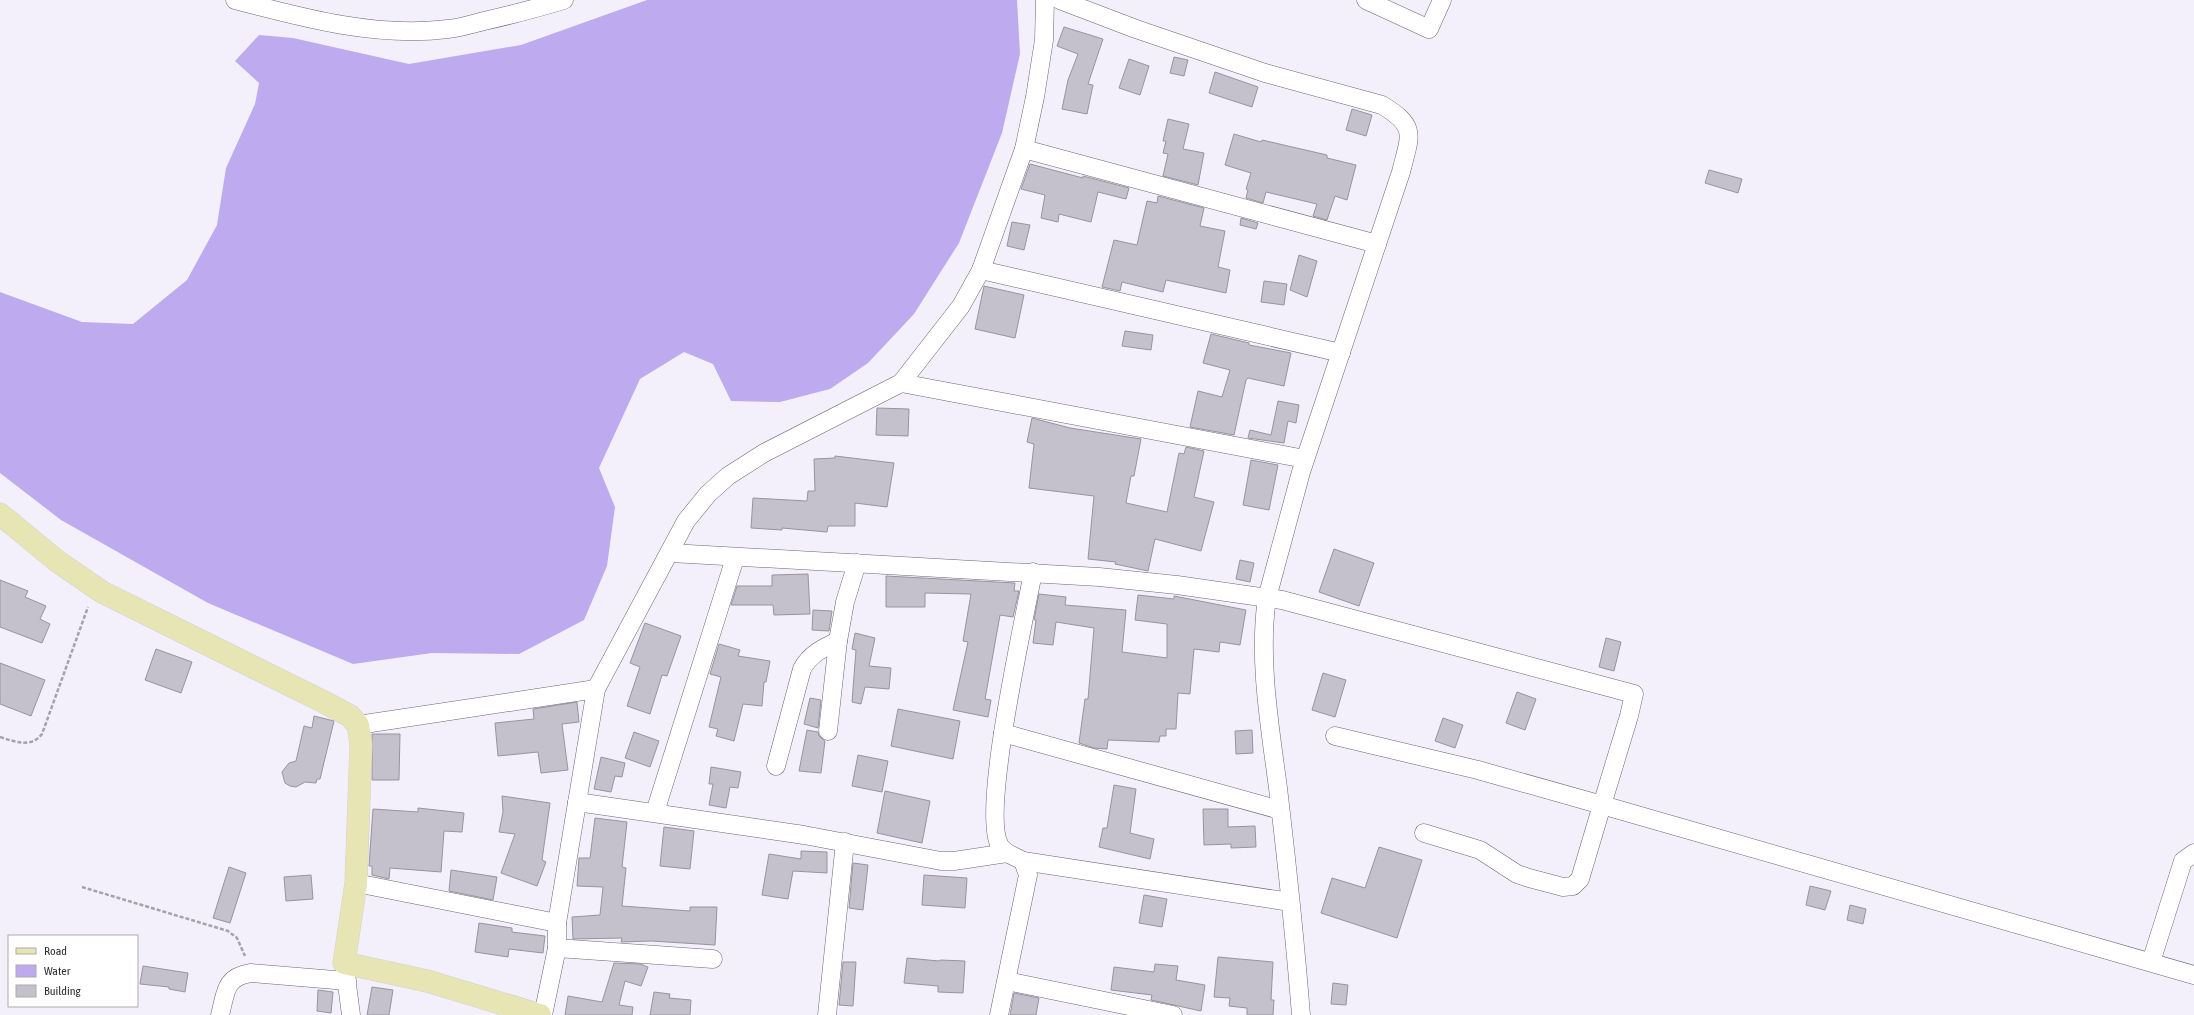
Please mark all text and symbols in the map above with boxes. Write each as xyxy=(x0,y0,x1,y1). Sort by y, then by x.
legend xyxy=(8,935,138,1007)
text: Road xyxy=(44,944,67,958)
text: Water xyxy=(44,964,71,978)
text: Building xyxy=(44,984,82,998)

